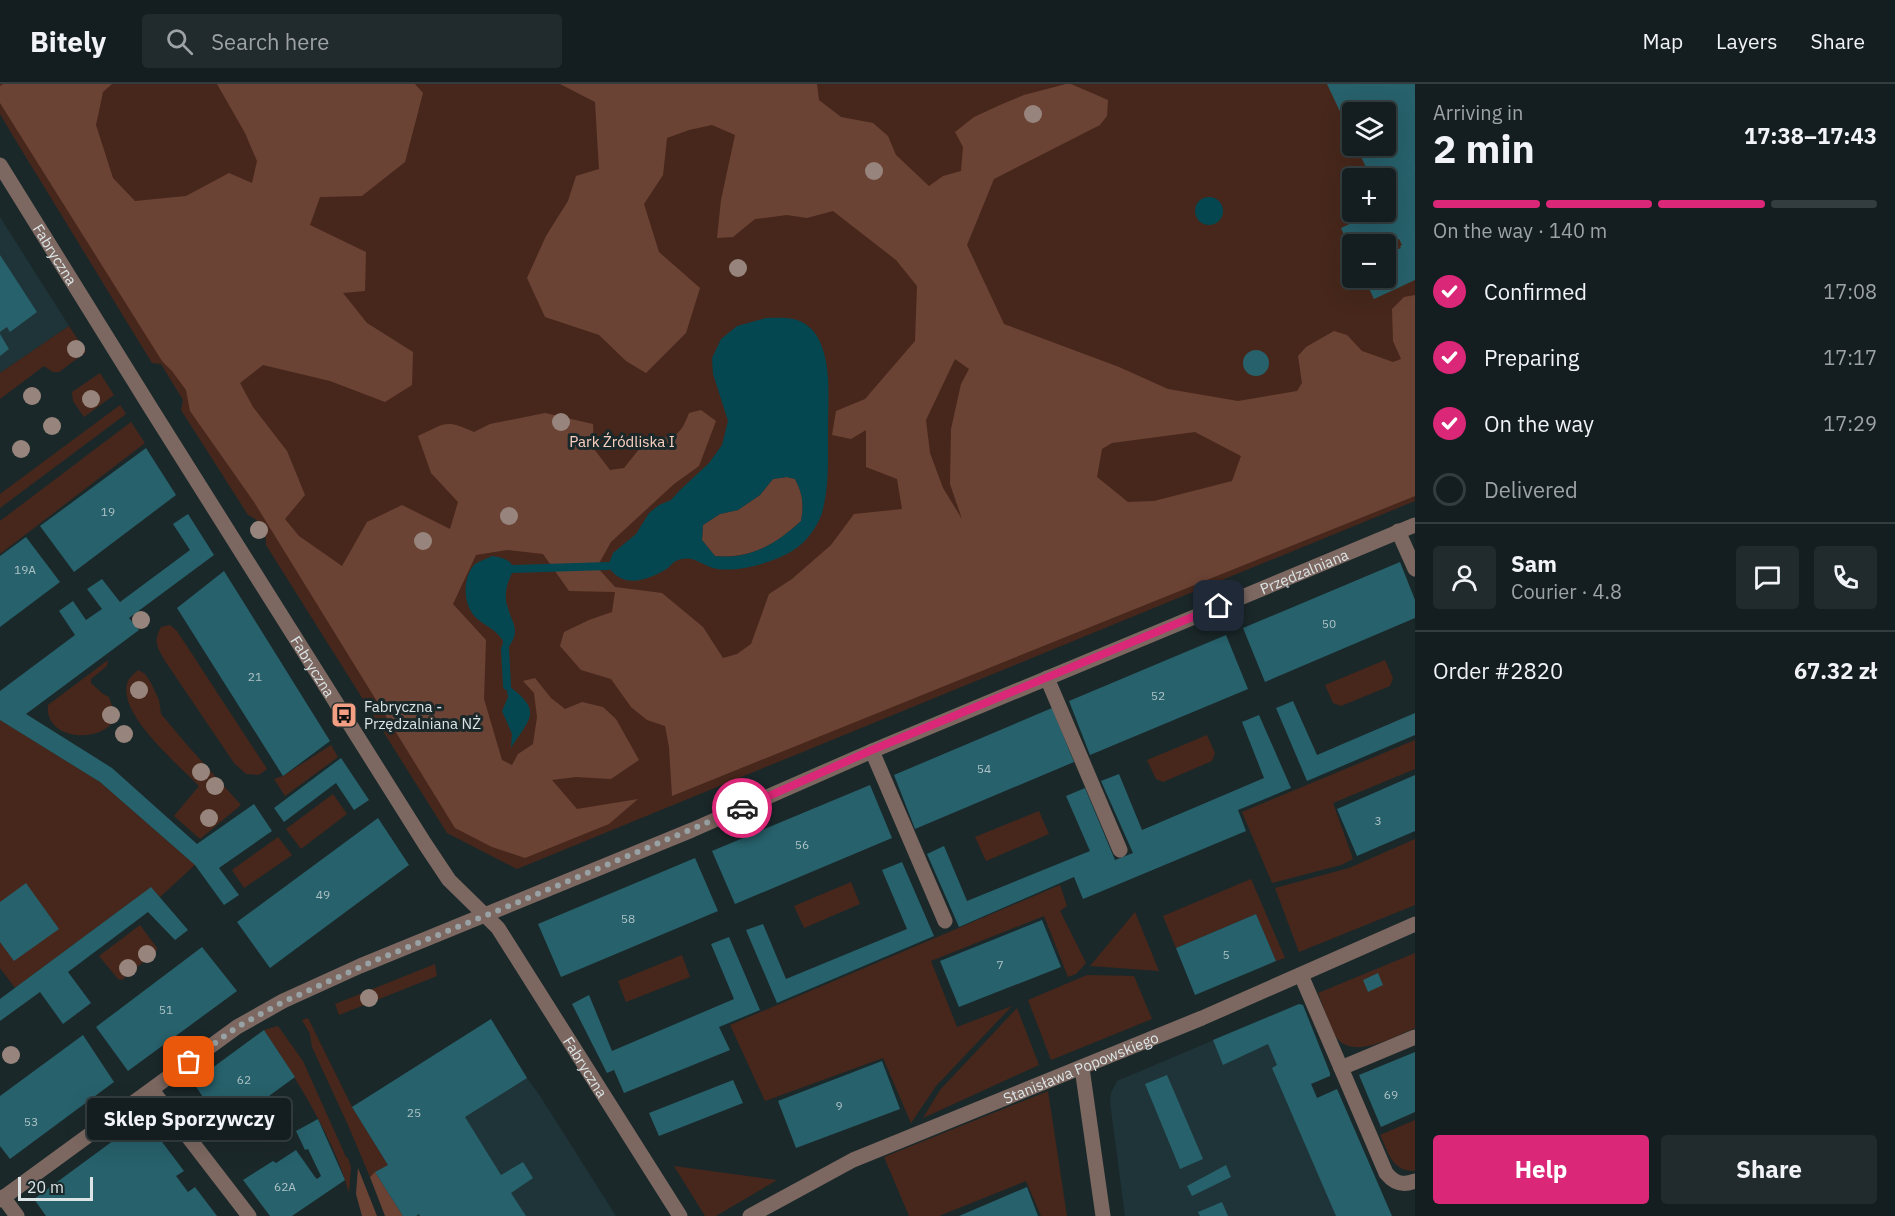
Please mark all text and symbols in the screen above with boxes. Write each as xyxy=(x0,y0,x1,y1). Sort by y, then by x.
search box xyxy=(142,14,562,68)
text: Bitely xyxy=(30,23,106,60)
icon: search xyxy=(163,25,196,58)
text: Search here xyxy=(211,27,329,56)
text: Map xyxy=(1643,27,1683,55)
text: Layers xyxy=(1716,27,1778,55)
text: Share xyxy=(1811,27,1865,55)
text: Arriving in xyxy=(1433,99,1523,126)
map controls xyxy=(1342,102,1396,288)
button: layers xyxy=(1342,102,1396,156)
text: 17:38–17:43 xyxy=(1744,121,1877,150)
text: 2 min xyxy=(1433,123,1535,174)
button: + xyxy=(1342,168,1396,222)
text: On the way · 140 m xyxy=(1433,217,1607,244)
street label: Fabryczna xyxy=(29,220,82,288)
button: − xyxy=(1342,234,1396,288)
icon: check xyxy=(1433,275,1466,308)
text: Confirmed xyxy=(1484,277,1587,306)
text: 17:08 xyxy=(1823,278,1877,305)
icon: check xyxy=(1433,341,1466,374)
text: Preparing xyxy=(1484,343,1579,372)
text: 17:17 xyxy=(1823,344,1877,371)
icon: check xyxy=(1433,407,1466,440)
text: On the way xyxy=(1484,409,1594,438)
text: 17:29 xyxy=(1823,410,1877,437)
park label: Park Źródliska I xyxy=(569,432,675,451)
text: Delivered xyxy=(1484,475,1578,504)
house number: 19 xyxy=(101,504,115,519)
street label: Przędzalniana xyxy=(1257,544,1351,598)
button: person xyxy=(1433,546,1496,609)
button: chat xyxy=(1736,546,1799,609)
button: phone xyxy=(1814,546,1877,609)
text: Sam xyxy=(1511,549,1557,578)
house number: 19A xyxy=(14,562,36,577)
text: Courier · 4.8 xyxy=(1511,578,1622,605)
pin xyxy=(1193,580,1244,631)
icon: home xyxy=(1202,589,1235,622)
house number: 50 xyxy=(1322,616,1336,631)
street label: Fabryczna xyxy=(287,632,339,700)
text: Order #2820 xyxy=(1433,656,1563,685)
text: 67.32 zł xyxy=(1794,656,1877,685)
house number: 21 xyxy=(248,669,262,684)
house number: 52 xyxy=(1151,688,1165,703)
place label: Fabryczna - Przędzalniana NŻ xyxy=(364,697,481,733)
bus stop icon: Fabryczna - Przędzalniana NŻ xyxy=(329,700,359,730)
house number: 54 xyxy=(977,761,991,776)
courier xyxy=(712,778,772,838)
icon: car xyxy=(726,792,759,825)
house number: 3 xyxy=(1374,813,1382,828)
house number: 56 xyxy=(795,837,809,852)
house number: 49 xyxy=(316,887,330,902)
house number: 58 xyxy=(621,911,635,926)
house number: 5 xyxy=(1222,947,1230,962)
house number: 7 xyxy=(996,957,1004,972)
house number: 51 xyxy=(159,1002,173,1017)
street label: Stanisława Popowskiego xyxy=(1000,1027,1161,1107)
street label: Fabryczna xyxy=(559,1033,612,1101)
pin xyxy=(163,1036,214,1087)
icon: bag xyxy=(172,1045,205,1078)
house number: 62 xyxy=(237,1072,251,1087)
house number: 69 xyxy=(1384,1087,1398,1102)
callout: Sklep Sporzywczy xyxy=(87,1098,291,1140)
house number: 9 xyxy=(835,1098,843,1113)
text: Sklep Sporzywczy xyxy=(103,1105,275,1132)
house number: 25 xyxy=(407,1105,421,1120)
house number: 53 xyxy=(24,1114,38,1129)
button: Help xyxy=(1433,1135,1649,1204)
button: Share xyxy=(1661,1135,1877,1204)
scale bar xyxy=(18,1174,93,1202)
text: 20 m xyxy=(27,1177,64,1197)
house number: 62A xyxy=(274,1179,296,1194)

